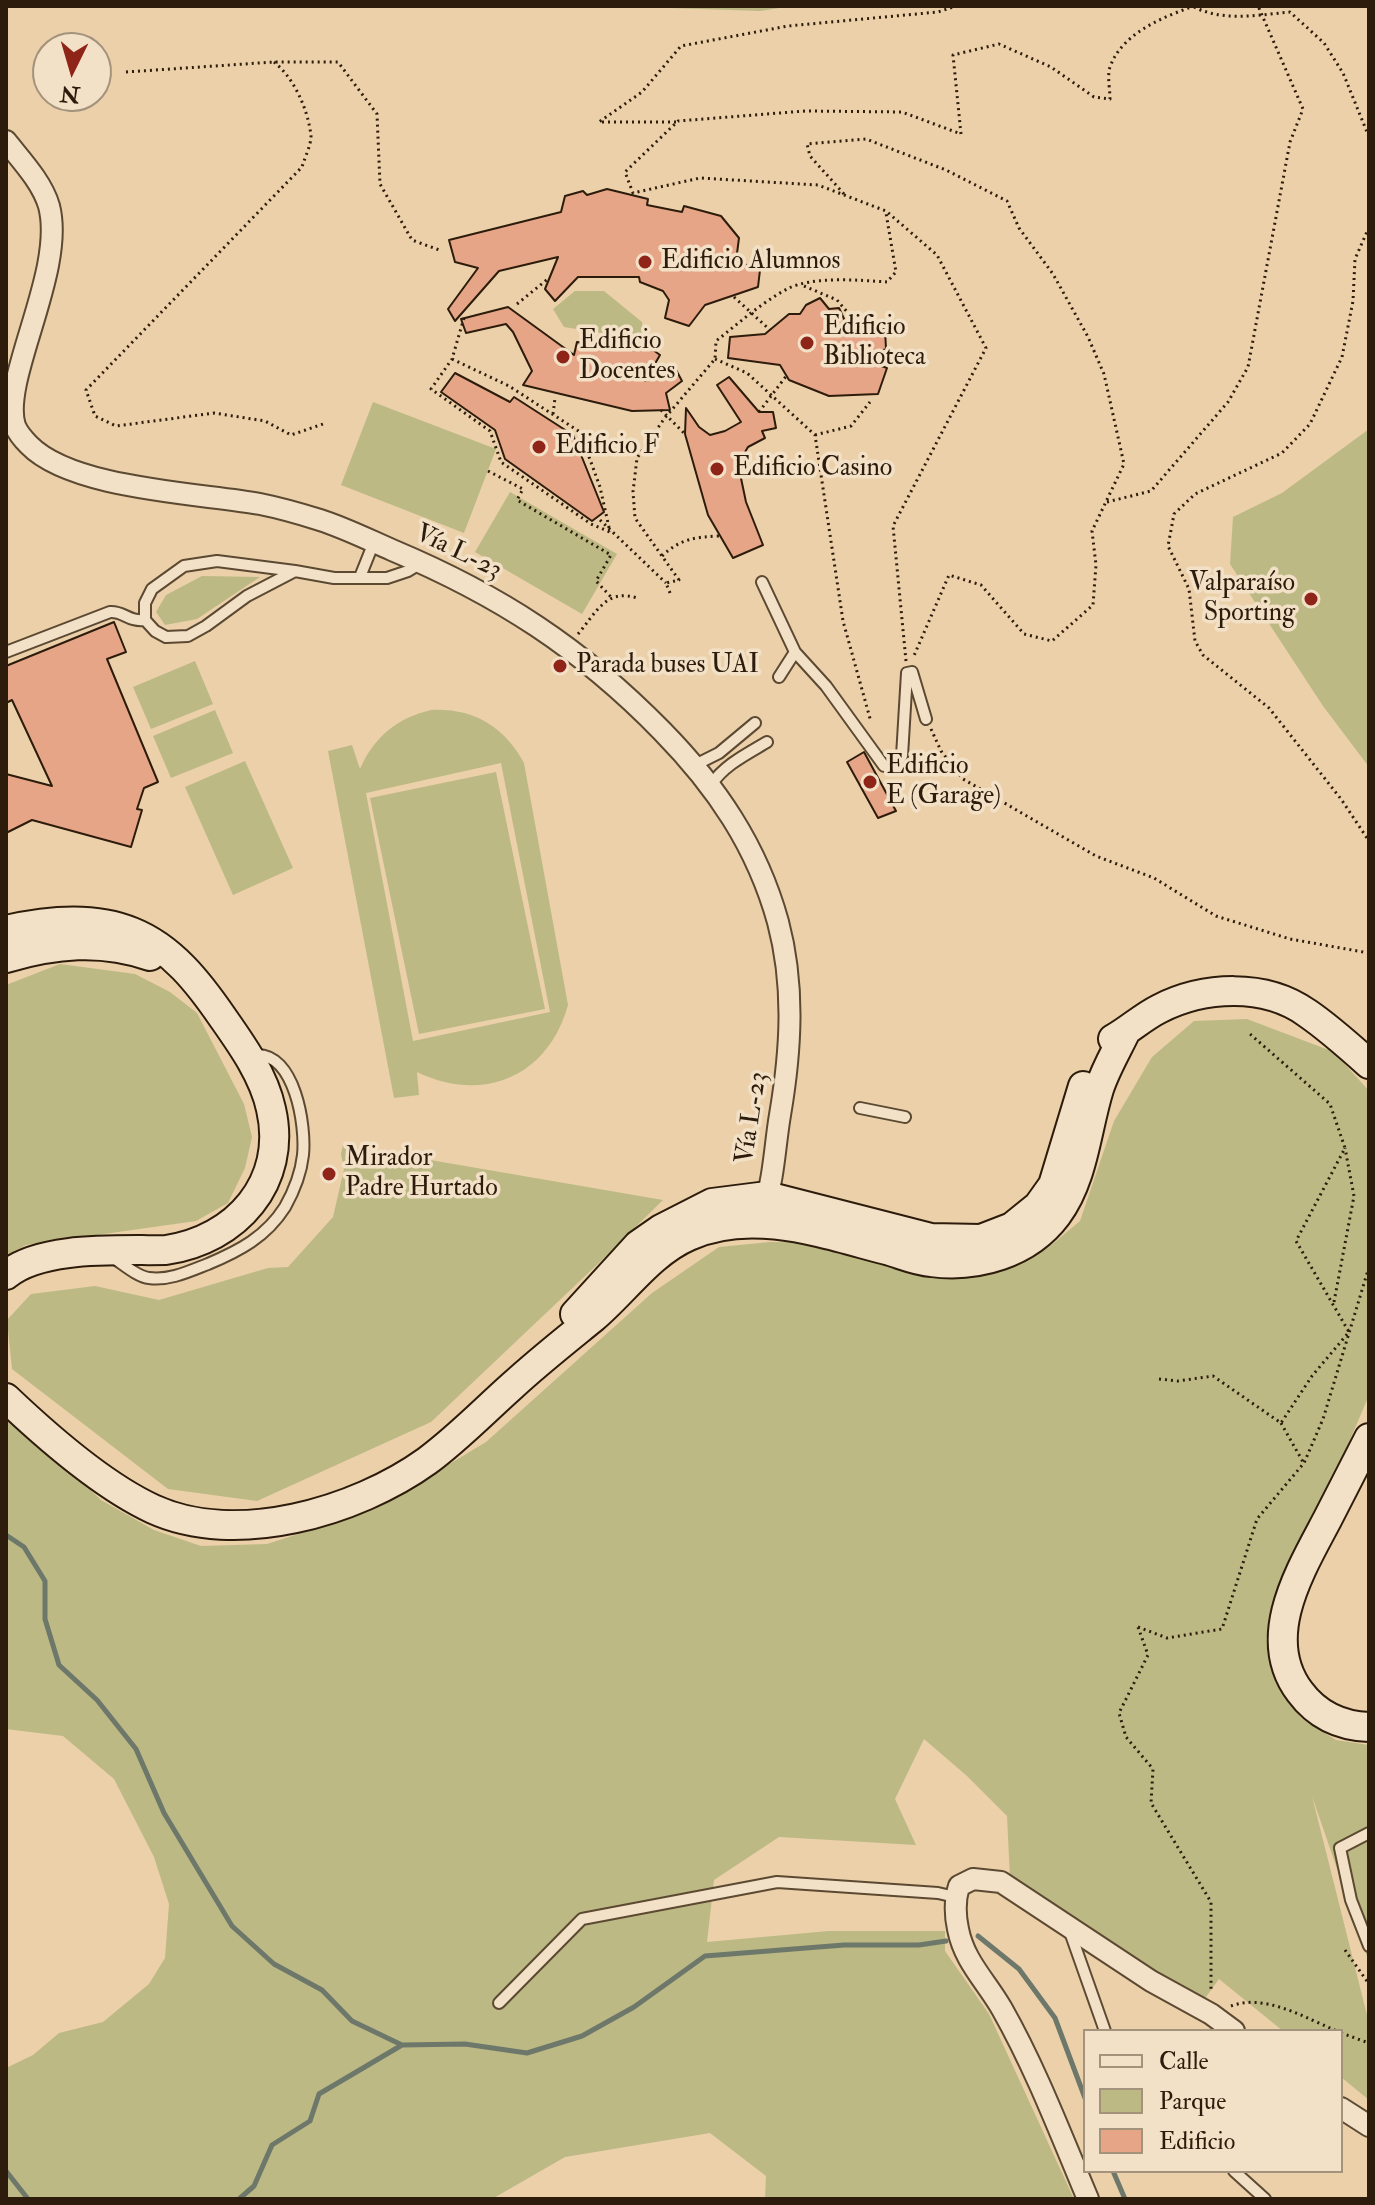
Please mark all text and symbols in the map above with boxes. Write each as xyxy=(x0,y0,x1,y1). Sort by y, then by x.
north arrow xyxy=(32,32,112,112)
text: N xyxy=(59,79,81,109)
place label: Edificio Alumnos xyxy=(661,246,840,278)
marker: Edificio Alumnos xyxy=(636,253,654,271)
place label: Edificio Biblioteca xyxy=(823,312,926,374)
place label: Edificio Docentes xyxy=(579,326,676,388)
marker: Edificio Biblioteca xyxy=(798,334,816,352)
marker: Edificio Docentes xyxy=(554,348,572,366)
place label: Edificio F xyxy=(555,431,659,463)
marker: Edificio F xyxy=(530,438,548,456)
place label: Edificio Casino xyxy=(733,453,892,485)
marker: Edificio Casino xyxy=(708,460,726,478)
street label: Vía L-23 xyxy=(410,519,506,587)
place label: Valparaíso Sporting xyxy=(1189,568,1295,630)
marker: Valparaíso Sporting xyxy=(1302,590,1320,608)
place label: Parada buses UAI xyxy=(576,650,759,682)
marker: Parada buses UAI xyxy=(551,657,569,675)
place label: Edificio E (Garage) xyxy=(886,751,1001,812)
marker: Edificio E (Garage) xyxy=(861,773,879,791)
street label: Vía L-23 xyxy=(730,1070,776,1166)
place label: Mirador Padre Hurtado xyxy=(345,1143,498,1204)
marker: Mirador Padre Hurtado xyxy=(320,1165,338,1183)
legend xyxy=(1083,2029,1343,2173)
text: Calle xyxy=(1159,2046,1209,2077)
text: Parque xyxy=(1159,2086,1226,2117)
text: Edificio xyxy=(1159,2126,1235,2157)

